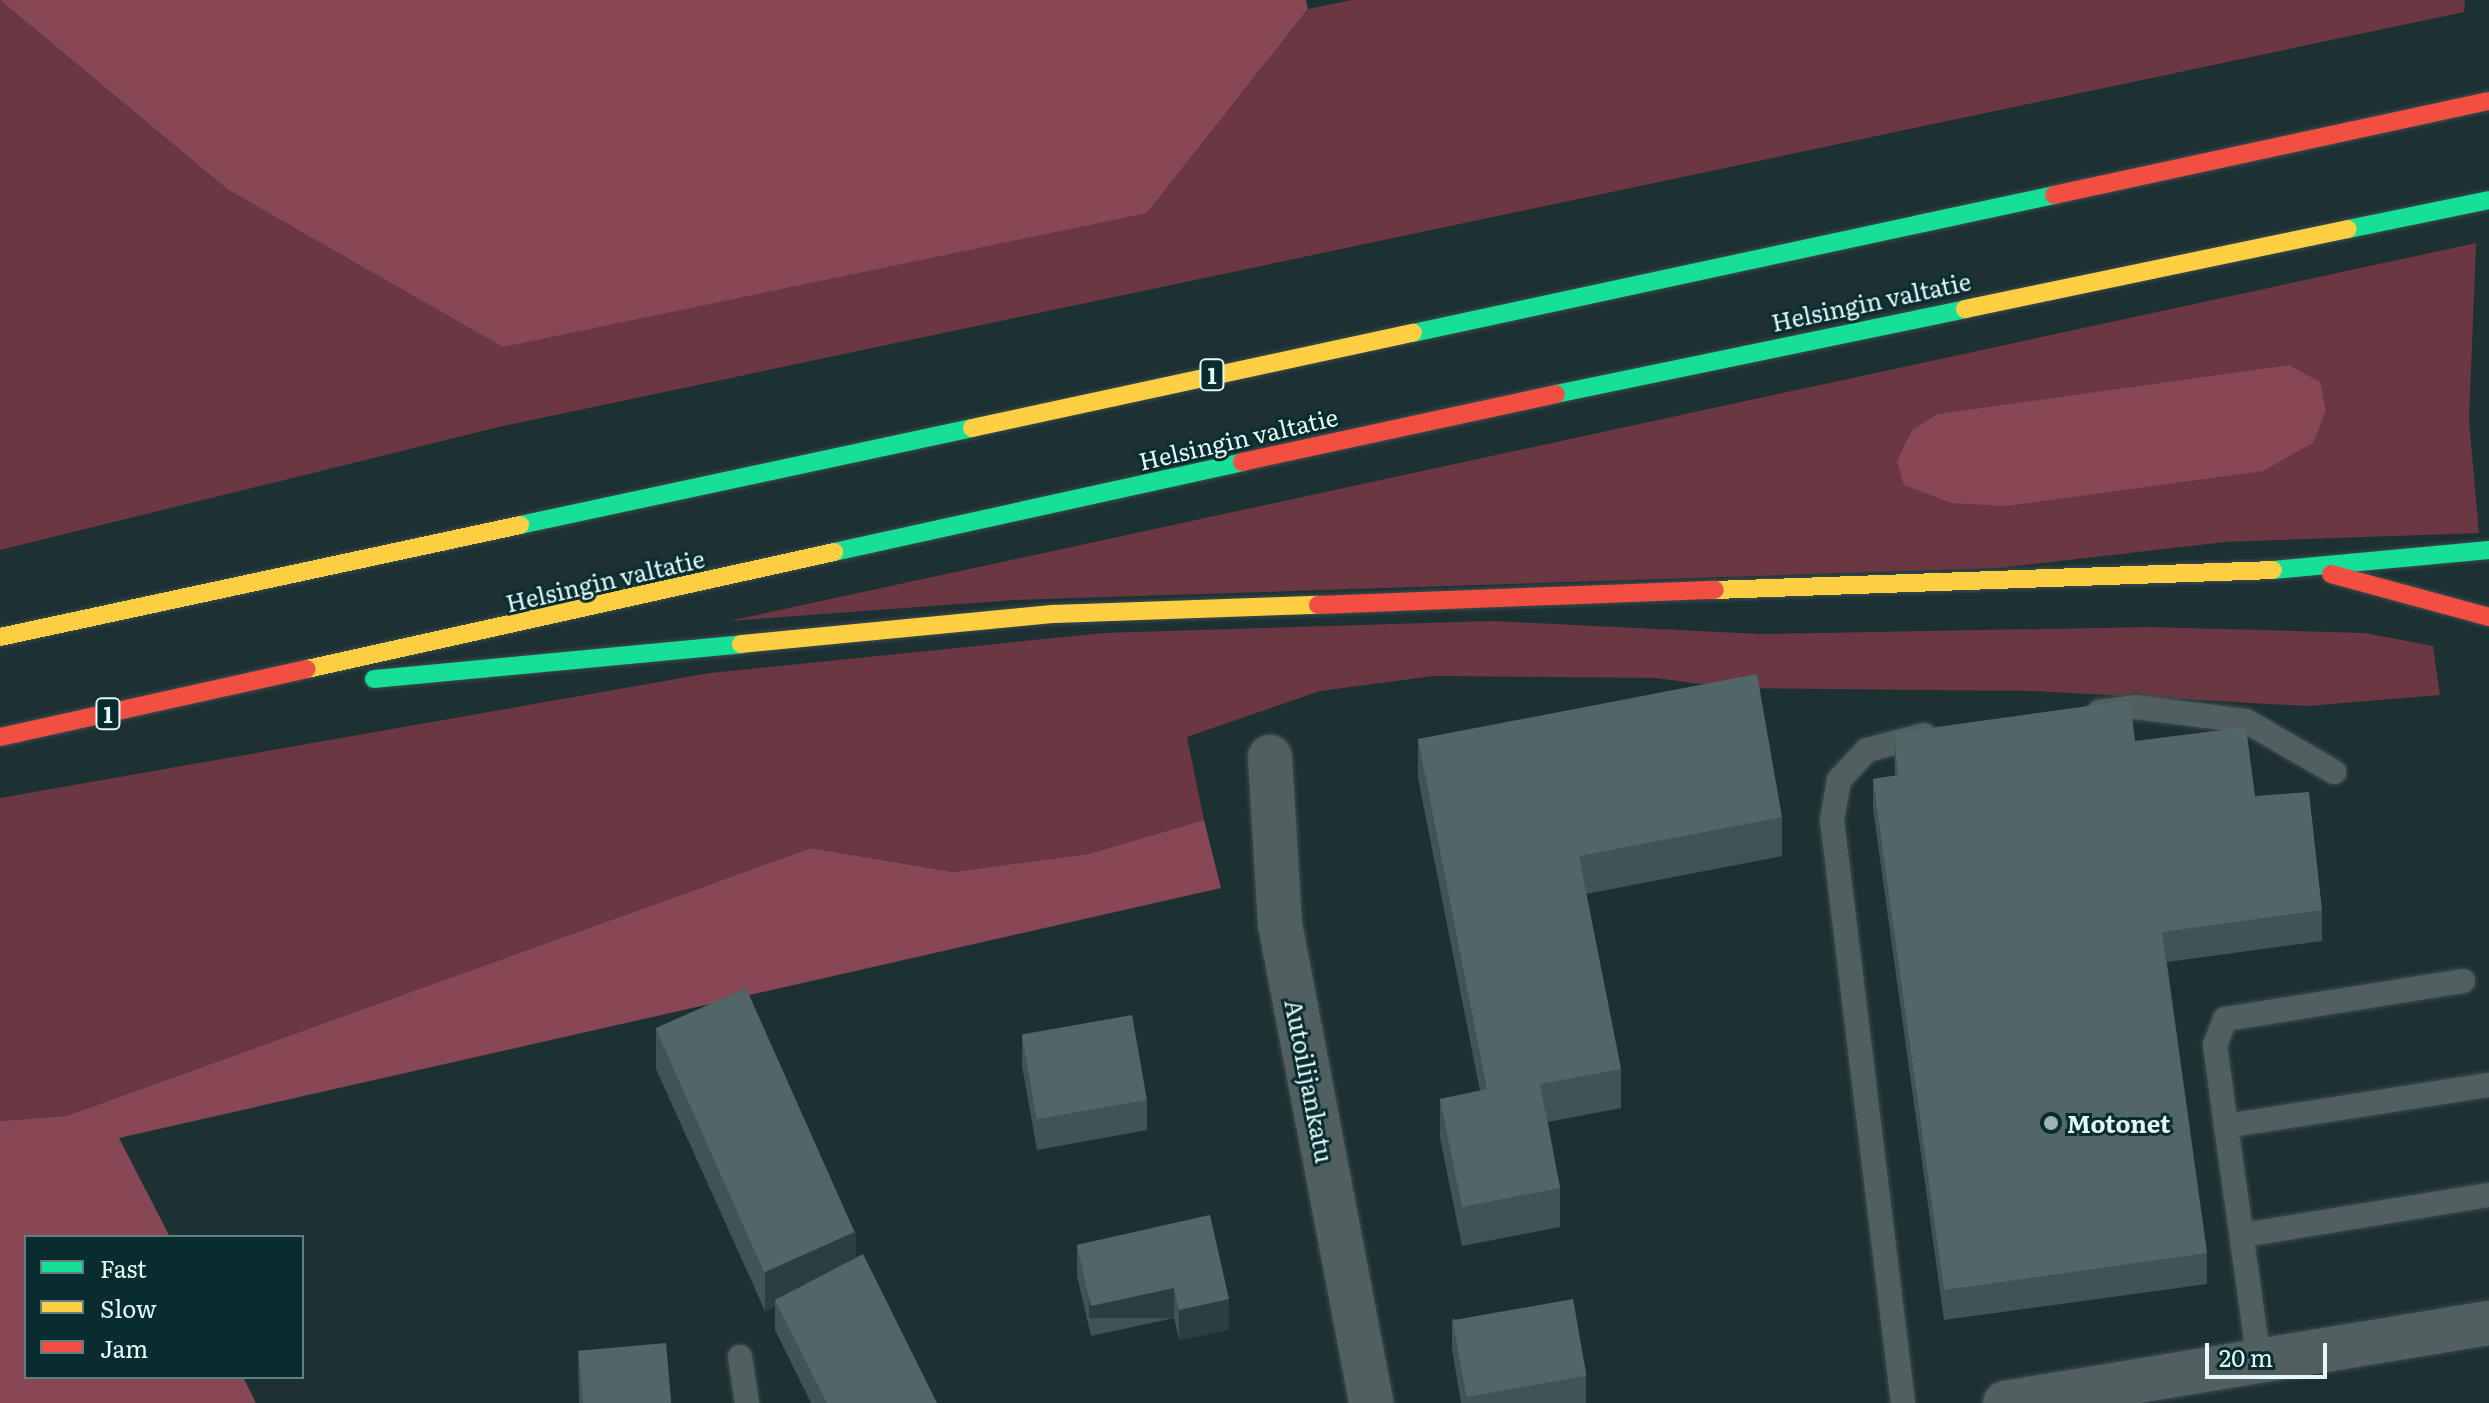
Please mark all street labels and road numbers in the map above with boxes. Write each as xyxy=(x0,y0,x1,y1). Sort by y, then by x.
street label: Helsingin valtatie xyxy=(1769,266,1973,336)
road number: 1 xyxy=(1198,357,1226,393)
street label: Helsingin valtatie xyxy=(1136,401,1340,475)
street label: Helsingin valtatie xyxy=(503,543,707,617)
road number: 1 xyxy=(94,696,122,732)
street label: Autoilijankatu xyxy=(1280,997,1340,1165)

